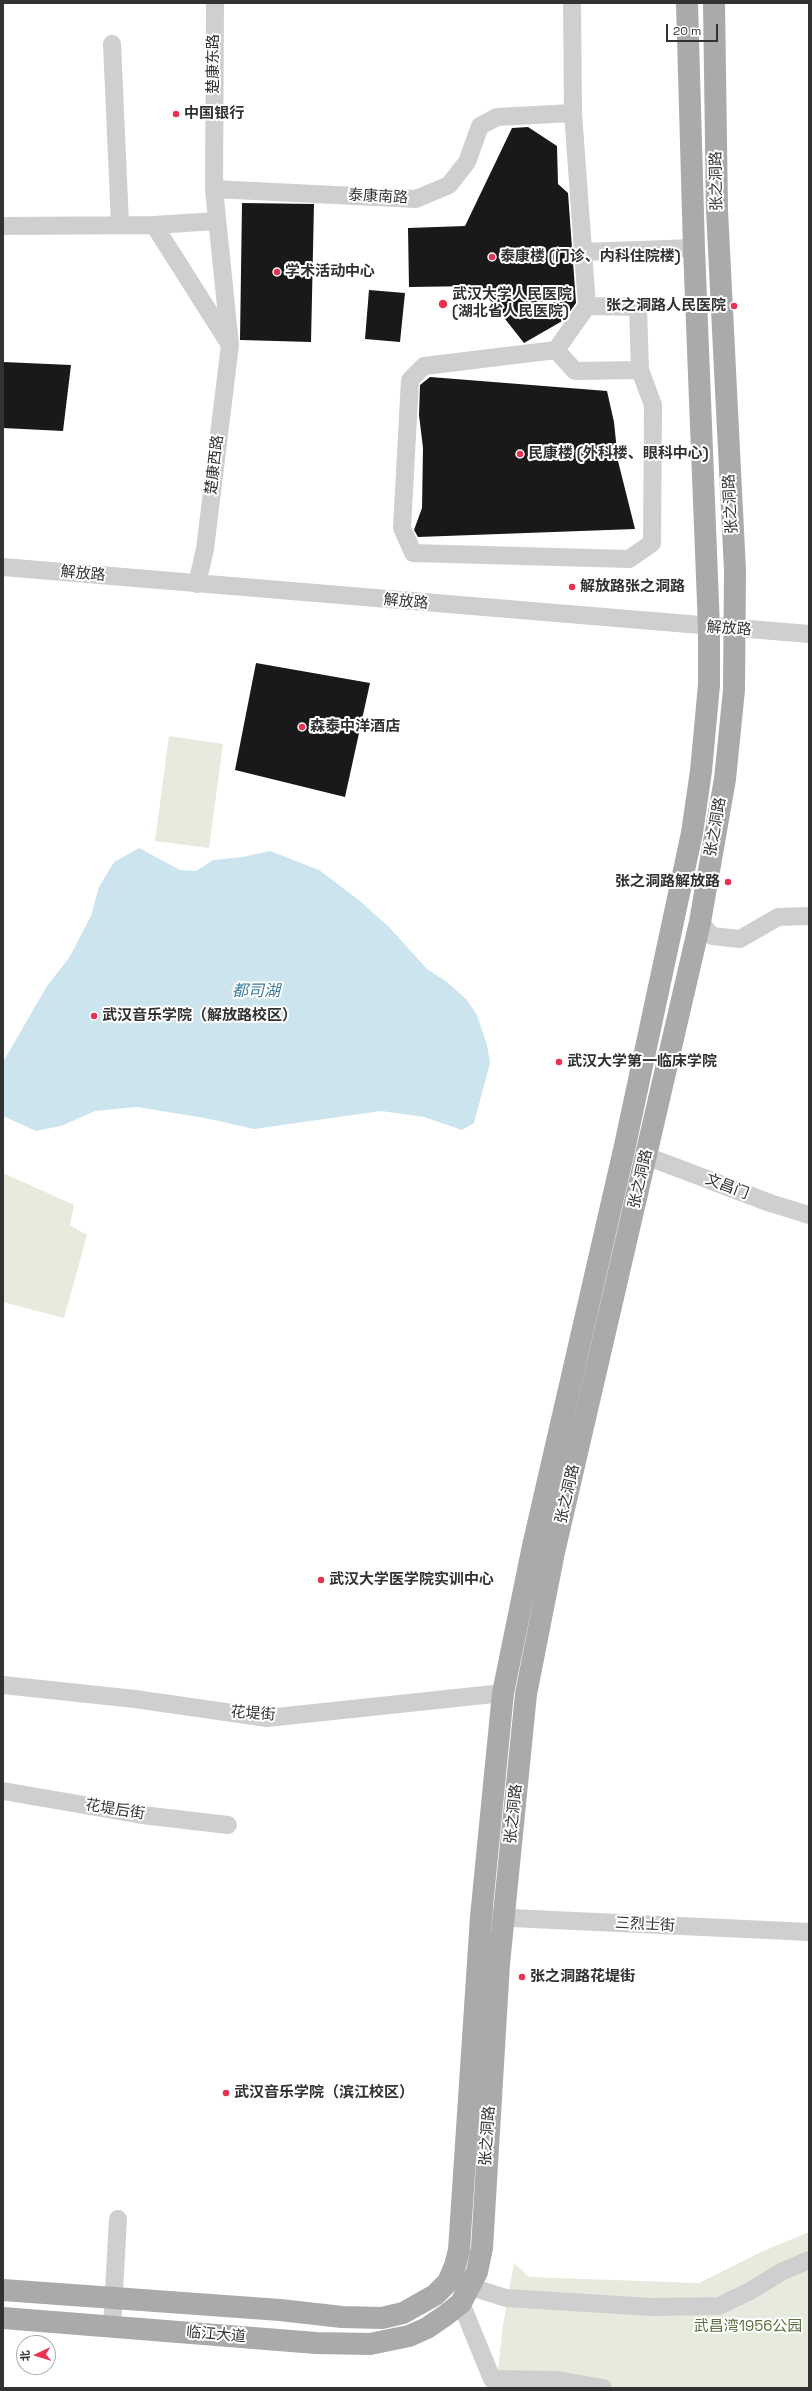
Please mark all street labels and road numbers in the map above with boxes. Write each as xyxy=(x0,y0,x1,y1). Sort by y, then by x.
street label: 楚康东路 xyxy=(205,34,223,94)
street label: 张之洞路 xyxy=(707,151,727,211)
street label: 泰康南路 xyxy=(348,186,408,208)
street label: 楚康西路 xyxy=(202,434,228,496)
street label: 张之洞路 xyxy=(720,474,742,534)
street label: 解放路 xyxy=(60,563,106,585)
street label: 解放路 xyxy=(383,591,429,613)
street label: 解放路 xyxy=(706,618,752,640)
street label: 张之洞路 xyxy=(702,796,730,858)
street label: 张之洞路 xyxy=(625,1148,657,1210)
street label: 文昌门 xyxy=(703,1171,751,1203)
street label: 张之洞路 xyxy=(552,1463,584,1525)
street label: 花堤街 xyxy=(230,1703,276,1725)
street label: 张之洞路 xyxy=(502,1783,526,1845)
street label: 花堤后街 xyxy=(84,1796,146,1824)
street label: 三烈士街 xyxy=(615,1914,675,1936)
street label: 张之洞路 xyxy=(477,2105,499,2167)
street label: 临江大道 xyxy=(185,2323,247,2347)

